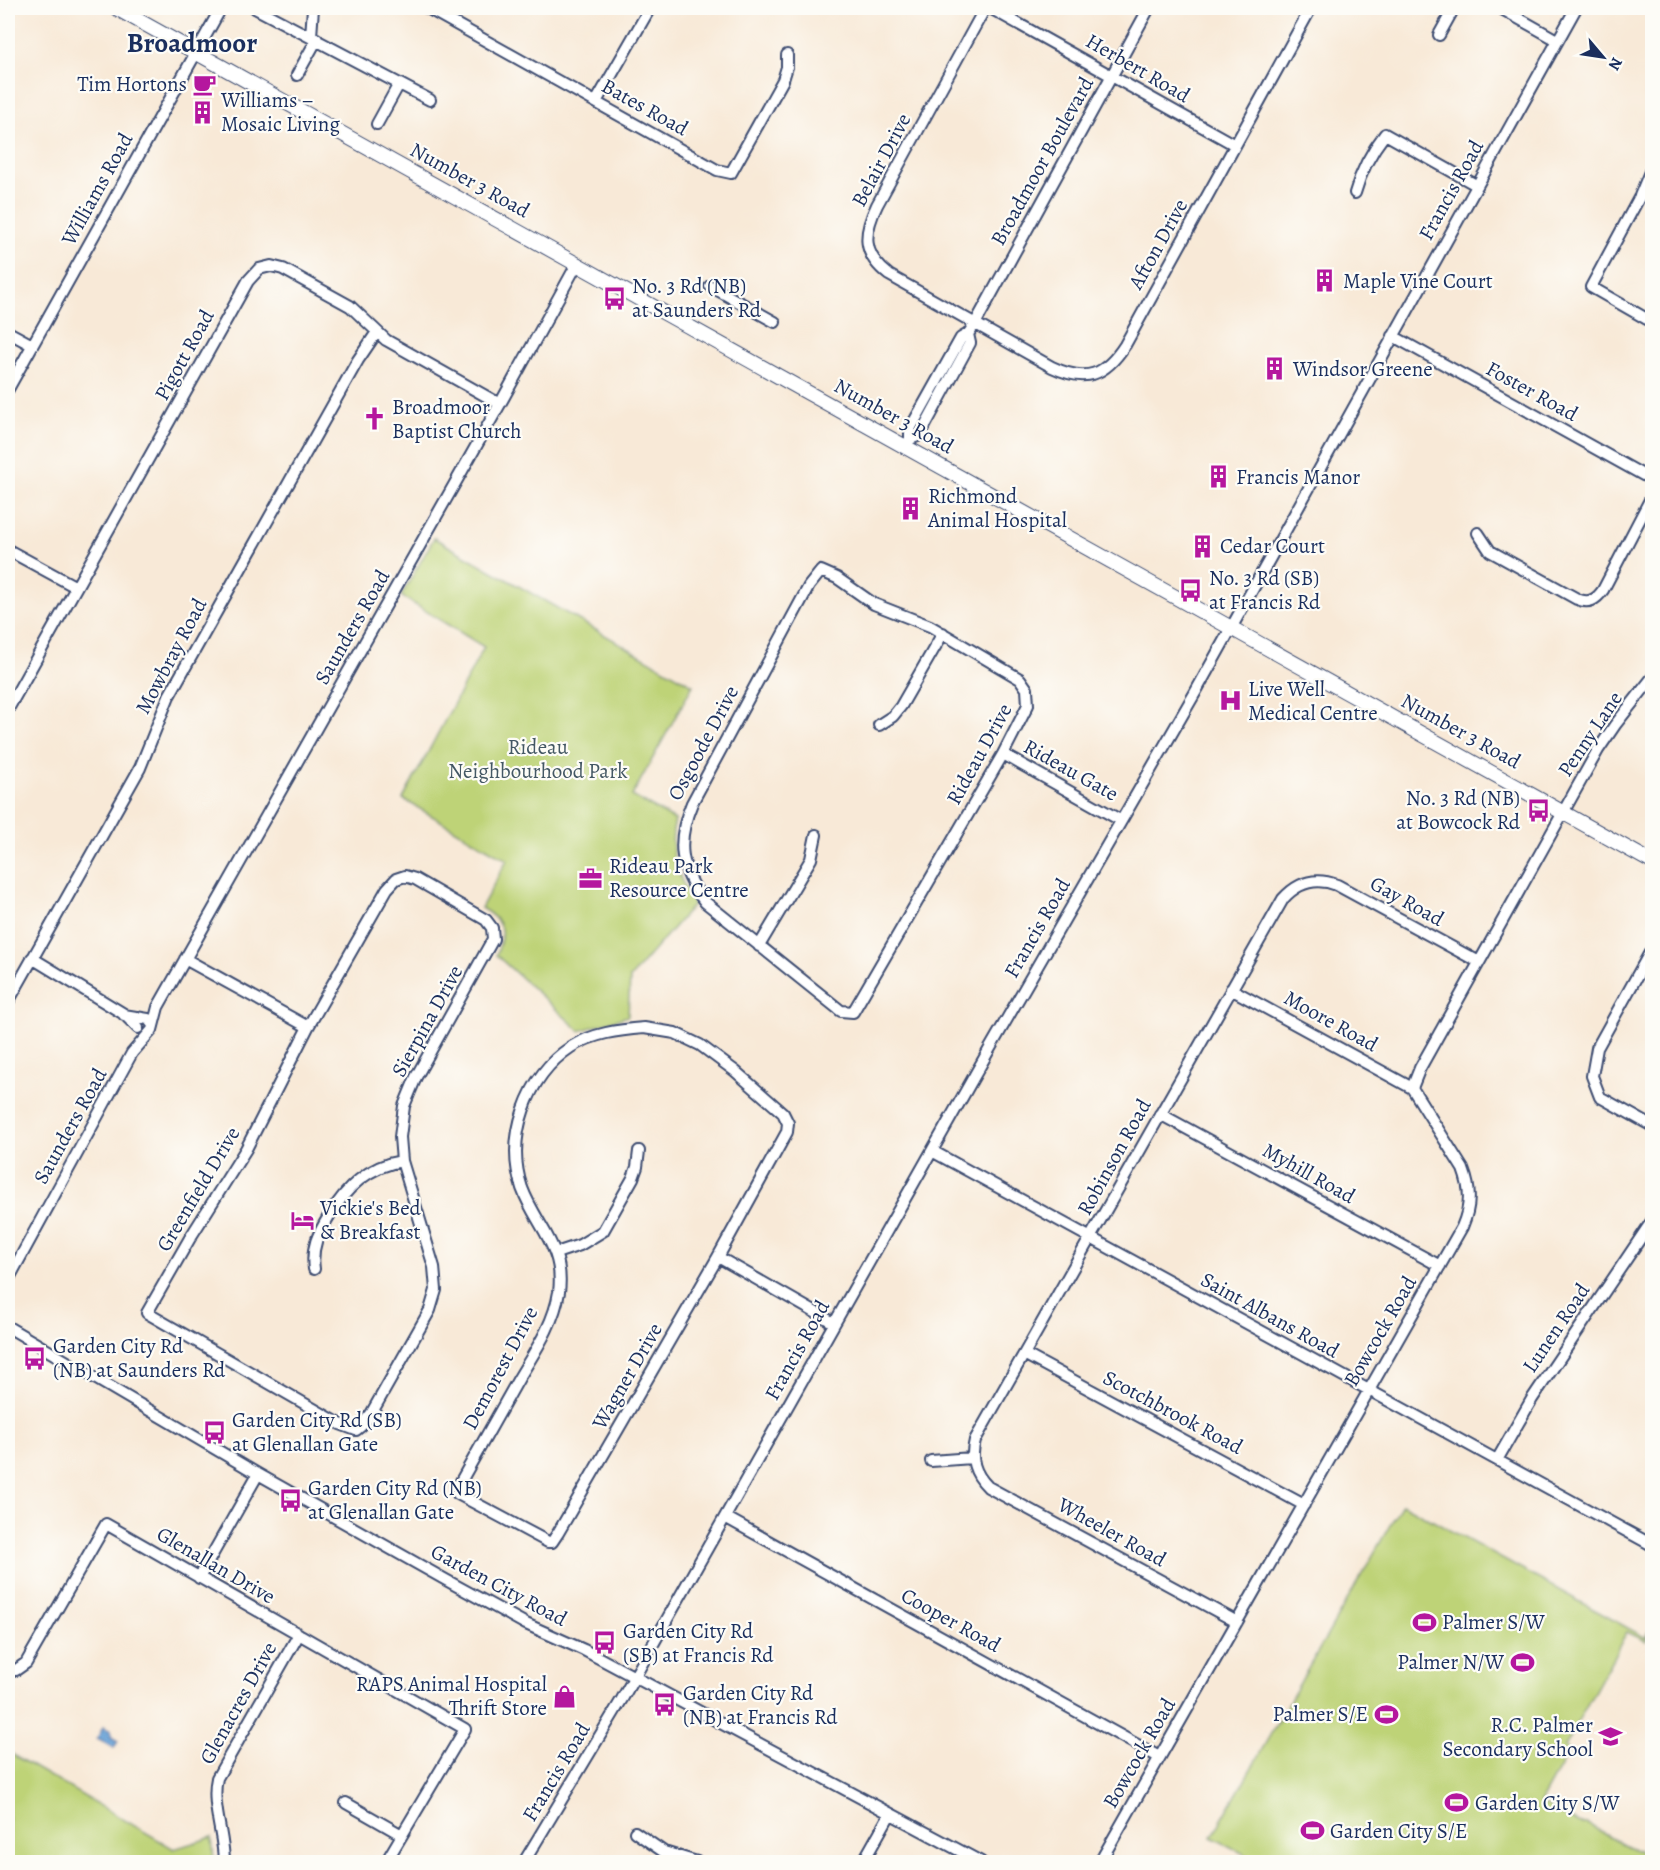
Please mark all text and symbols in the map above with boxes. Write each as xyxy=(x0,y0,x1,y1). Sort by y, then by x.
district label: Broadmoor xyxy=(127,25,257,61)
street label: Herbert Road xyxy=(1081,27,1196,109)
north arrow xyxy=(1573,27,1633,87)
text: N xyxy=(1603,53,1628,75)
place label: Tim Hortons xyxy=(77,70,187,98)
cafe icon: Tim Hortons xyxy=(192,71,218,97)
street label: Broadmoor Boulevard xyxy=(984,71,1100,250)
street label: Bates Road xyxy=(597,72,694,143)
place label: Williams – Mosaic Living xyxy=(220,86,340,138)
building icon: Williams – Mosaic Living xyxy=(190,99,216,125)
street label: Belair Drive xyxy=(845,108,917,212)
street label: Williams Road xyxy=(54,127,140,251)
street label: Francis Road xyxy=(1412,134,1490,245)
street label: Number 3 Road xyxy=(405,136,536,225)
street label: Afton Drive xyxy=(1121,194,1194,295)
place label: Maple Vine Court xyxy=(1343,267,1493,295)
building icon: Maple Vine Court xyxy=(1312,268,1338,294)
place label: No. 3 Rd (NB) at Saunders Rd xyxy=(632,272,762,324)
bus stop icon: No. 3 Rd (NB) at Saunders Rd xyxy=(601,285,627,311)
street label: Pigott Road xyxy=(148,304,221,406)
street label: Foster Road xyxy=(1481,354,1584,428)
place label: Windsor Greene xyxy=(1292,355,1433,383)
building icon: Windsor Greene xyxy=(1262,356,1288,382)
street label: Number 3 Road xyxy=(829,372,960,461)
place label: Broadmoor Baptist Church xyxy=(392,393,521,445)
church icon: Broadmoor Baptist Church xyxy=(361,406,387,432)
place label: Francis Manor xyxy=(1236,463,1360,491)
building icon: Francis Manor xyxy=(1205,464,1231,490)
place label: Richmond Animal Hospital xyxy=(927,482,1067,534)
building icon: Richmond Animal Hospital xyxy=(897,495,923,521)
place label: Cedar Court xyxy=(1220,532,1325,560)
building icon: Cedar Court xyxy=(1189,533,1215,559)
street label: Saunders Road xyxy=(308,564,397,690)
place label: No. 3 Rd (SB) at Francis Rd xyxy=(1209,564,1321,616)
bus stop icon: No. 3 Rd (SB) at Francis Rd xyxy=(1178,577,1204,603)
street label: Mowbray Road xyxy=(129,593,214,719)
place label: Live Well Medical Centre xyxy=(1248,675,1378,727)
street label: Osgoode Drive xyxy=(661,681,745,805)
street label: Penny Lane xyxy=(1551,686,1629,782)
street label: Number 3 Road xyxy=(1396,687,1527,776)
hospital icon: Live Well Medical Centre xyxy=(1217,688,1243,714)
street label: Rideau Drive xyxy=(940,698,1018,810)
street label: Rideau Gate xyxy=(1019,732,1123,808)
park label: Rideau Neighbourhood Park xyxy=(448,733,628,785)
place label: No. 3 Rd (NB) at Bowcock Rd xyxy=(1396,784,1521,836)
bus stop icon: No. 3 Rd (NB) at Bowcock Rd xyxy=(1525,797,1551,823)
place label: Rideau Park Resource Centre xyxy=(609,852,749,904)
office icon: Rideau Park Resource Centre xyxy=(578,865,604,891)
street label: Gay Road xyxy=(1365,869,1450,933)
street label: Francis Road xyxy=(997,872,1077,983)
street label: Sierpina Drive xyxy=(385,960,469,1082)
street label: Moore Road xyxy=(1279,984,1384,1059)
street label: Saunders Road xyxy=(27,1062,114,1189)
street label: Robinson Road xyxy=(1070,1093,1158,1220)
street label: Greenfield Drive xyxy=(150,1121,246,1257)
street label: Myhill Road xyxy=(1258,1136,1361,1210)
place label: Vickie's Bed & Breakfast xyxy=(319,1194,422,1246)
hotel icon: Vickie's Bed & Breakfast xyxy=(289,1207,315,1233)
street label: Saint Albans Road xyxy=(1196,1265,1345,1365)
street label: Bowcock Road xyxy=(1337,1270,1423,1391)
street label: Lunen Road xyxy=(1516,1277,1597,1378)
street label: Francis Road xyxy=(758,1294,836,1405)
street label: Demorest Drive xyxy=(456,1301,544,1435)
street label: Wagner Drive xyxy=(585,1318,669,1435)
place label: Garden City Rd (NB) at Saunders Rd xyxy=(53,1332,226,1384)
bus stop icon: Garden City Rd (NB) at Saunders Rd xyxy=(22,1345,48,1371)
street label: Scotchbrook Road xyxy=(1098,1363,1248,1461)
place label: Garden City Rd (SB) at Glenallan Gate xyxy=(232,1406,402,1458)
bus stop icon: Garden City Rd (SB) at Glenallan Gate xyxy=(201,1419,227,1445)
place label: Garden City Rd (NB) at Glenallan Gate xyxy=(308,1474,482,1526)
bus stop icon: Garden City Rd (NB) at Glenallan Gate xyxy=(277,1487,303,1513)
street label: Wheeler Road xyxy=(1052,1490,1172,1574)
street label: Glenallan Drive xyxy=(152,1520,280,1610)
street label: Garden City Road xyxy=(426,1537,573,1633)
street label: Cooper Road xyxy=(896,1581,1007,1659)
place label: Palmer S/W xyxy=(1442,1608,1545,1636)
sports icon: Palmer S/W xyxy=(1411,1609,1437,1635)
place label: Garden City Rd (SB) at Francis Rd xyxy=(623,1617,774,1669)
bus stop icon: Garden City Rd (SB) at Francis Rd xyxy=(592,1630,618,1656)
street label: Glenacres Drive xyxy=(193,1637,283,1769)
place label: Palmer N/W xyxy=(1397,1648,1504,1676)
sports icon: Palmer N/W xyxy=(1509,1649,1535,1675)
place label: RAPS Animal Hospital Thrift Store xyxy=(356,1670,547,1722)
place label: Garden City Rd (NB) at Francis Rd xyxy=(683,1679,838,1731)
shop icon: RAPS Animal Hospital Thrift Store xyxy=(552,1683,578,1709)
bus stop icon: Garden City Rd (NB) at Francis Rd xyxy=(652,1692,678,1718)
street label: Bowcock Road xyxy=(1096,1692,1182,1813)
place label: Palmer S/E xyxy=(1272,1700,1368,1728)
sports icon: Palmer S/E xyxy=(1373,1701,1399,1727)
place label: R.C. Palmer Secondary School xyxy=(1443,1711,1593,1763)
street label: Francis Road xyxy=(516,1717,597,1827)
school or university icon: R.C. Palmer Secondary School xyxy=(1598,1724,1624,1750)
place label: Garden City S/W xyxy=(1475,1789,1620,1817)
sports icon: Garden City S/W xyxy=(1444,1790,1470,1816)
place label: Garden City S/E xyxy=(1330,1817,1467,1845)
sports icon: Garden City S/E xyxy=(1299,1818,1325,1844)

